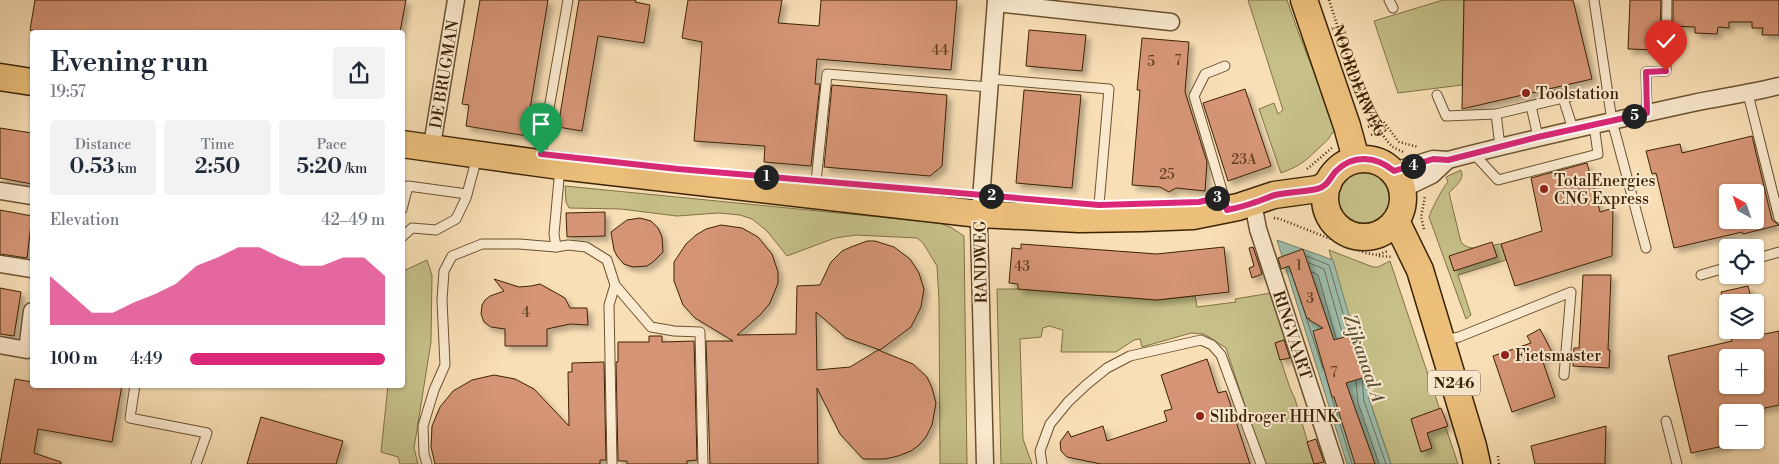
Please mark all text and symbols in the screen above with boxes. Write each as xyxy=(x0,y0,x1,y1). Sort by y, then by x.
street label: DE BRUGMAN xyxy=(426,19,463,130)
pin xyxy=(1645,20,1687,71)
street label: NOORDERWEG xyxy=(1327,22,1390,141)
icon: check xyxy=(1652,27,1680,55)
house number: 44 xyxy=(932,42,948,60)
text: Evening run xyxy=(50,45,209,80)
button: share xyxy=(333,47,385,99)
house number: 7 xyxy=(1174,52,1182,70)
house number: 5 xyxy=(1147,53,1155,71)
text: 19:57 xyxy=(50,82,86,102)
place label: Toolstation xyxy=(1536,84,1620,104)
marker: Toolstation xyxy=(1520,87,1532,99)
pin xyxy=(520,103,562,154)
pin: 5 xyxy=(1622,104,1646,128)
text: 5 xyxy=(1630,107,1639,125)
icon: arrive xyxy=(527,110,555,138)
text: Distance xyxy=(75,136,131,154)
text: Time xyxy=(201,136,234,154)
text: Pace xyxy=(317,136,347,154)
house number: 23A xyxy=(1231,151,1257,169)
text: 0.53 xyxy=(69,154,114,180)
text: 2:50 xyxy=(195,154,240,180)
text: 5:20 xyxy=(297,154,342,180)
pin: 4 xyxy=(1400,154,1426,178)
text: 4 xyxy=(1409,157,1418,175)
text: km xyxy=(114,160,137,178)
text: /km xyxy=(342,160,367,178)
pin: 1 xyxy=(754,164,778,190)
house number: 25 xyxy=(1159,166,1175,184)
text: 1 xyxy=(763,168,770,186)
place label: TotalEnergies CNG Express xyxy=(1554,171,1656,209)
marker: TotalEnergies CNG Express xyxy=(1538,183,1550,195)
pin: 2 xyxy=(978,184,1004,208)
north arrow xyxy=(1719,184,1764,229)
map controls xyxy=(1719,184,1764,449)
pin: 3 xyxy=(1204,186,1230,210)
text: 2 xyxy=(987,187,996,205)
text: 3 xyxy=(1213,189,1222,207)
text: Elevation xyxy=(50,210,119,230)
text: 42–49 m xyxy=(321,210,385,230)
street label: RANDWEG xyxy=(970,220,992,304)
button: locate xyxy=(1719,239,1764,284)
house number: 1 xyxy=(1296,257,1302,275)
house number: 43 xyxy=(1014,258,1030,276)
street label: RINGVAART xyxy=(1268,288,1316,382)
house number: 3 xyxy=(1306,290,1314,308)
button: layers xyxy=(1719,294,1764,339)
house number: 4 xyxy=(522,304,530,322)
water label: Zijkanaal A xyxy=(1338,311,1389,405)
place label: Fietsmaster xyxy=(1515,346,1601,366)
text: 100 m xyxy=(50,349,98,369)
text: 4:49 xyxy=(130,349,162,369)
marker: Fietsmaster xyxy=(1499,349,1511,361)
button: + xyxy=(1719,349,1764,394)
house number: 7 xyxy=(1330,364,1338,382)
road number: N246 xyxy=(1428,370,1480,396)
button: − xyxy=(1719,404,1764,449)
place label: Slibdroger HHNK xyxy=(1210,407,1340,427)
marker: Slibdroger HHNK xyxy=(1194,410,1206,422)

